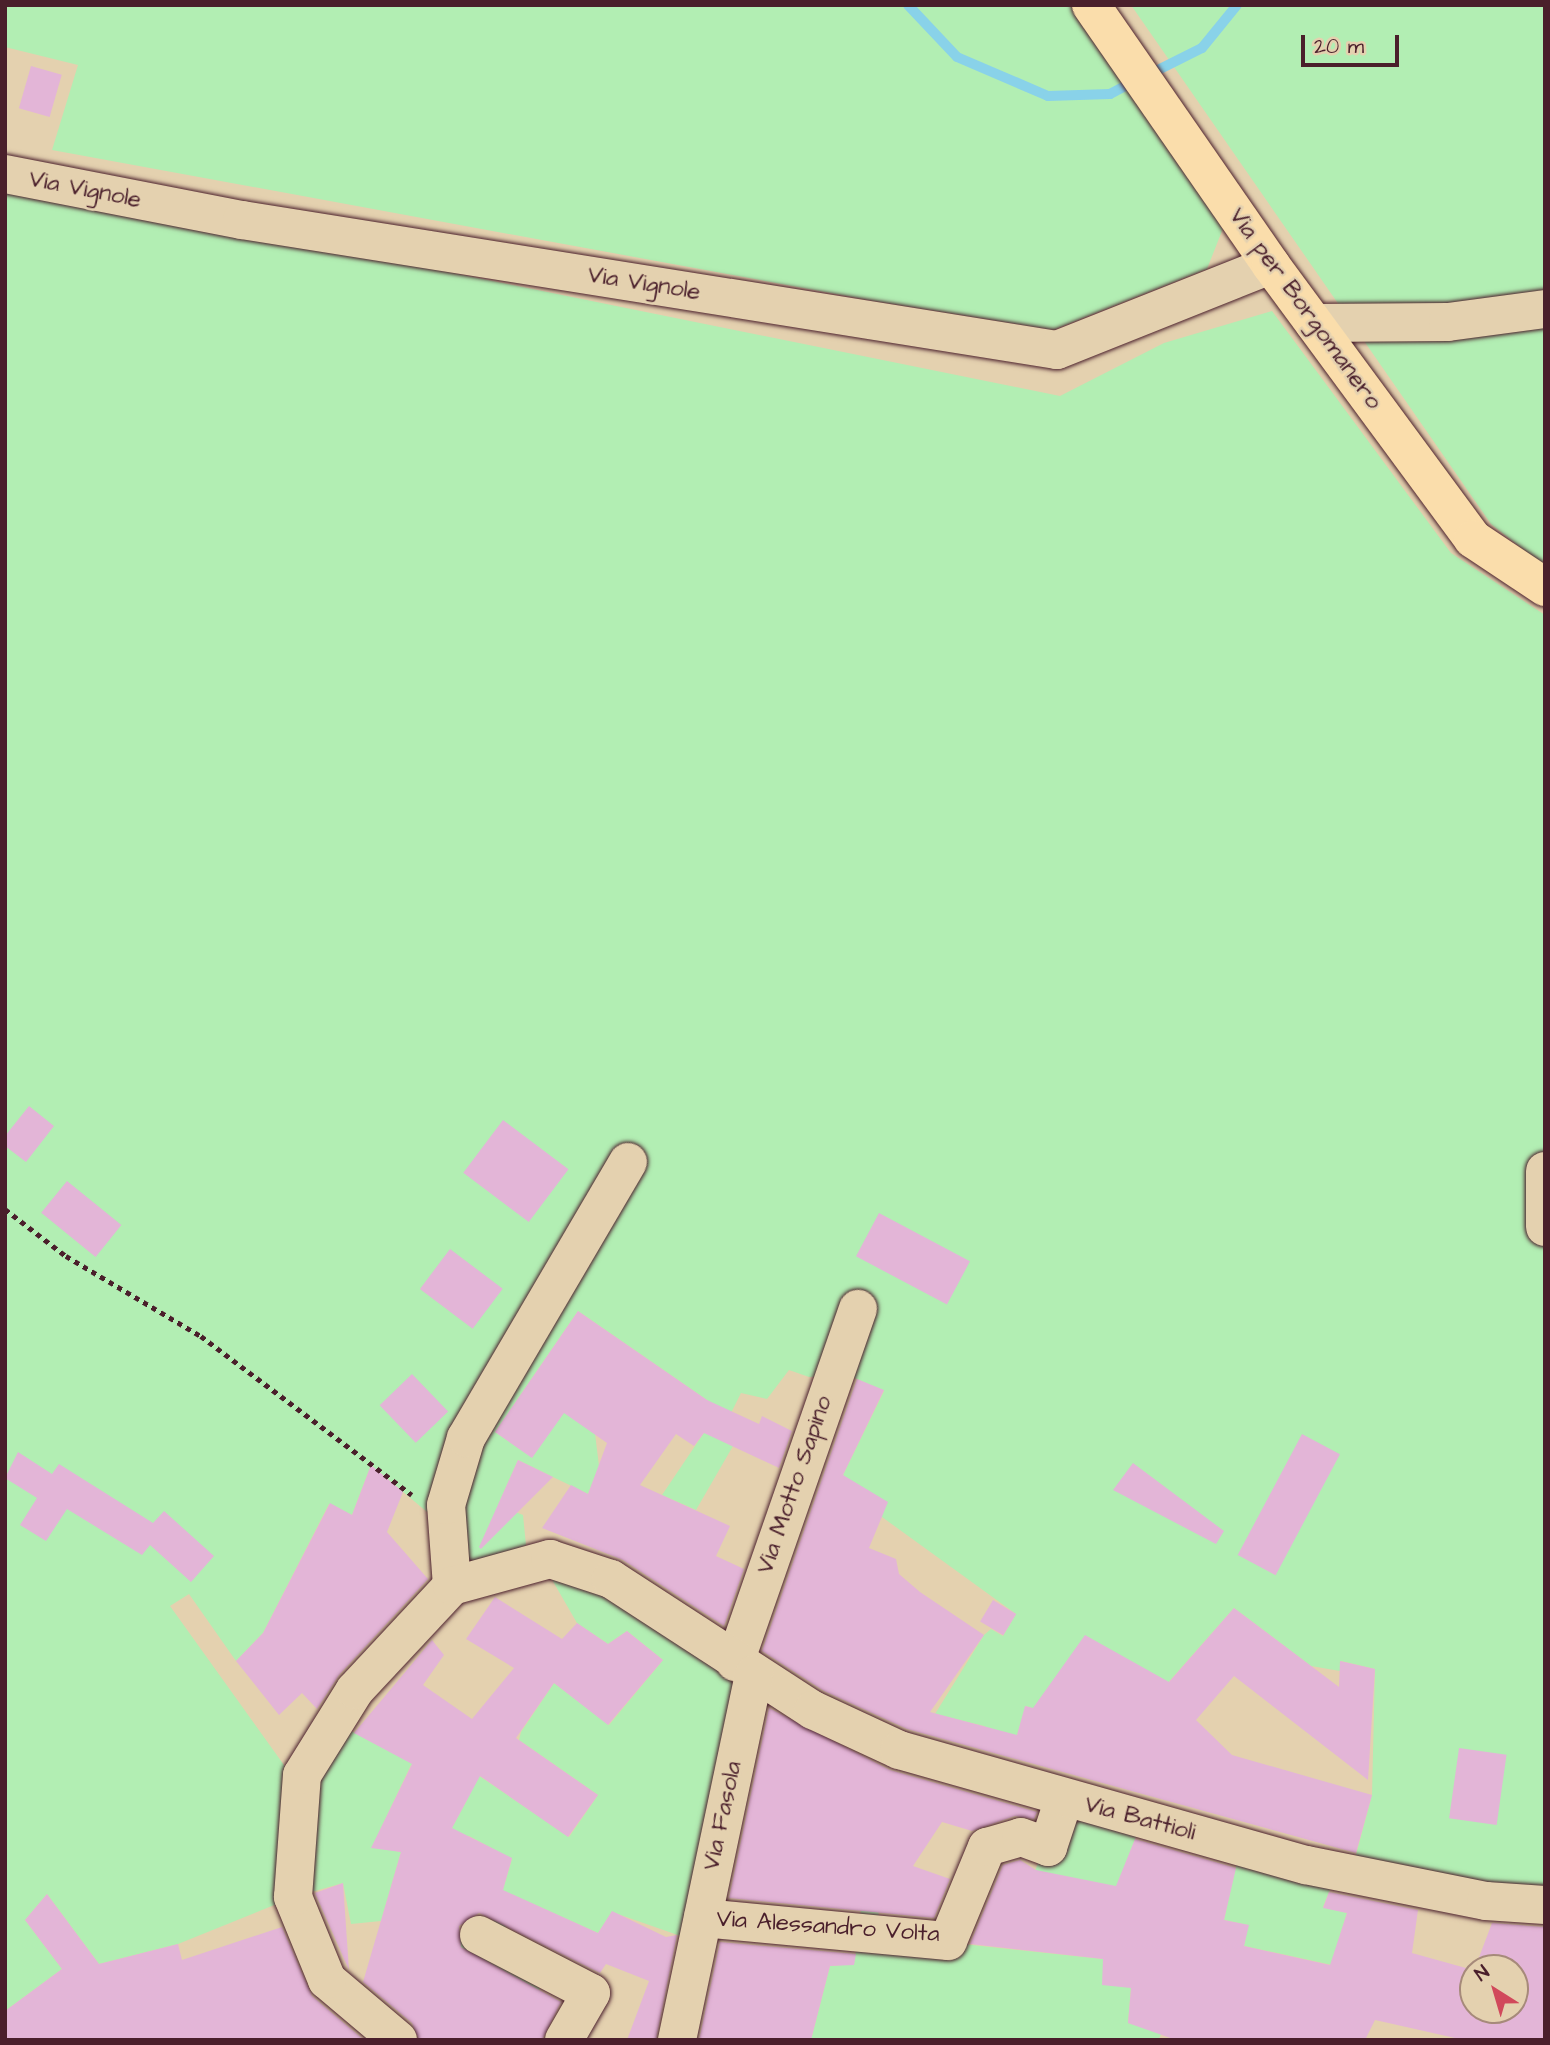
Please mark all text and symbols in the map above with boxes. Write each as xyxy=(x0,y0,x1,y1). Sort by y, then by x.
scale bar xyxy=(1305,21,1403,65)
text: 20 m xyxy=(1314,32,1364,61)
street label: Via Vignole xyxy=(26,165,144,215)
street label: Via per Borgomanero xyxy=(1222,203,1388,415)
street label: Via Vignole xyxy=(586,261,702,307)
street label: Via Motto Sapino xyxy=(751,1392,839,1578)
street label: Via Fasola xyxy=(697,1759,749,1873)
street label: Via Battioli xyxy=(1081,1790,1199,1848)
street label: Via Alessandro Volta xyxy=(715,1905,941,1949)
north arrow xyxy=(1459,1954,1529,2024)
text: N xyxy=(1469,1959,1495,1988)

